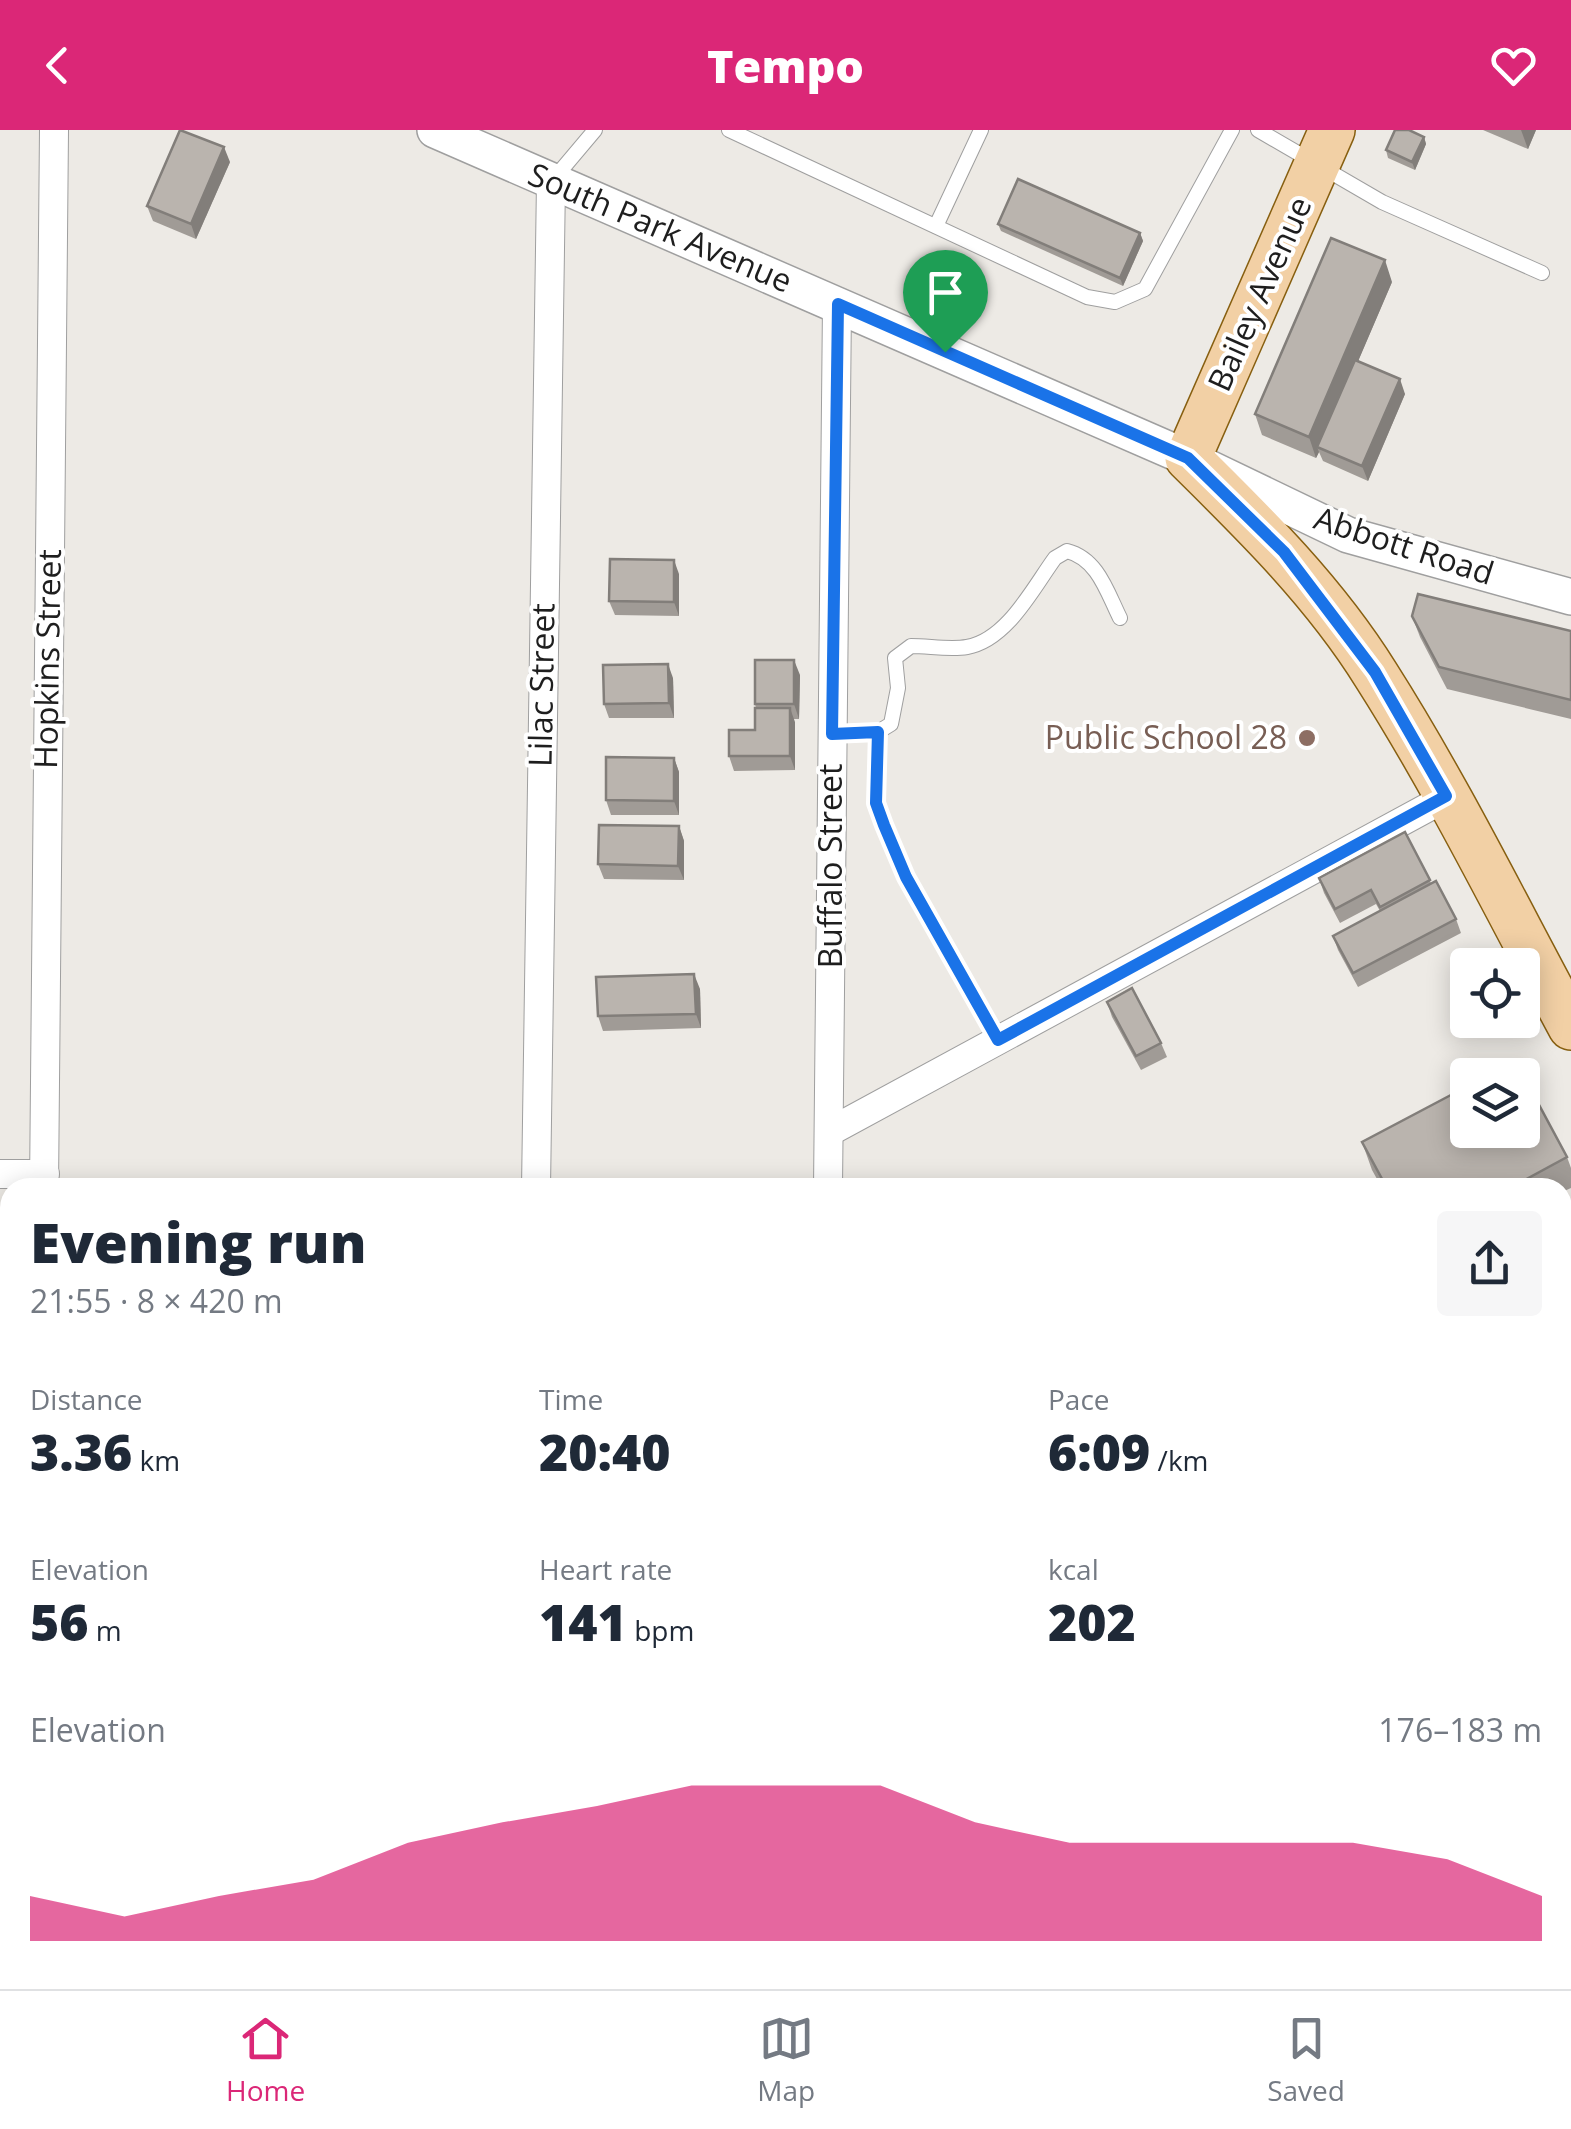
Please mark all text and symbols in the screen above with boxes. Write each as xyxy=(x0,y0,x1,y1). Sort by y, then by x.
text: Tempo xyxy=(707,35,864,96)
icon: back xyxy=(30,38,85,93)
icon: heart xyxy=(1486,38,1541,93)
street label: South Park Avenue xyxy=(522,152,799,302)
street label: Bailey Avenue xyxy=(1197,189,1321,397)
pin xyxy=(903,250,988,353)
icon: arrive xyxy=(918,265,973,320)
street label: Abbott Road xyxy=(1309,495,1500,594)
street label: Hopkins Street xyxy=(23,549,70,769)
street label: Lilac Street xyxy=(518,603,563,767)
place label: Public School 28 xyxy=(1045,715,1287,758)
marker: Public School 28 xyxy=(1296,727,1318,749)
street label: Buffalo Street xyxy=(808,764,851,968)
map controls xyxy=(1450,948,1540,1148)
button: locate xyxy=(1450,948,1540,1038)
button: layers xyxy=(1450,1058,1540,1148)
text: Evening run xyxy=(30,1204,366,1279)
button: share xyxy=(1437,1211,1542,1316)
text: 21:55 · 8 × 420 m xyxy=(30,1279,283,1322)
text: Distance xyxy=(30,1380,143,1418)
text: Time xyxy=(539,1380,603,1418)
text: Pace xyxy=(1048,1380,1110,1418)
text: 3.36 xyxy=(30,1418,132,1486)
text: 20:40 xyxy=(539,1418,671,1486)
text: 6:09 xyxy=(1048,1418,1150,1486)
text: km xyxy=(132,1441,180,1479)
text: /km xyxy=(1150,1441,1209,1479)
text: Elevation xyxy=(30,1550,149,1588)
text: Heart rate xyxy=(539,1550,672,1588)
text: kcal xyxy=(1048,1550,1099,1588)
text: 56 xyxy=(30,1588,89,1656)
text: 141 xyxy=(539,1588,627,1656)
text: 202 xyxy=(1048,1588,1136,1656)
text: m xyxy=(89,1611,122,1649)
text: bpm xyxy=(627,1611,694,1649)
text: Elevation xyxy=(30,1708,166,1751)
text: 176–183 m xyxy=(1378,1708,1542,1751)
tab: Home xyxy=(226,2011,305,2109)
tab: Map xyxy=(757,2011,815,2109)
tab: Saved xyxy=(1267,2011,1345,2109)

